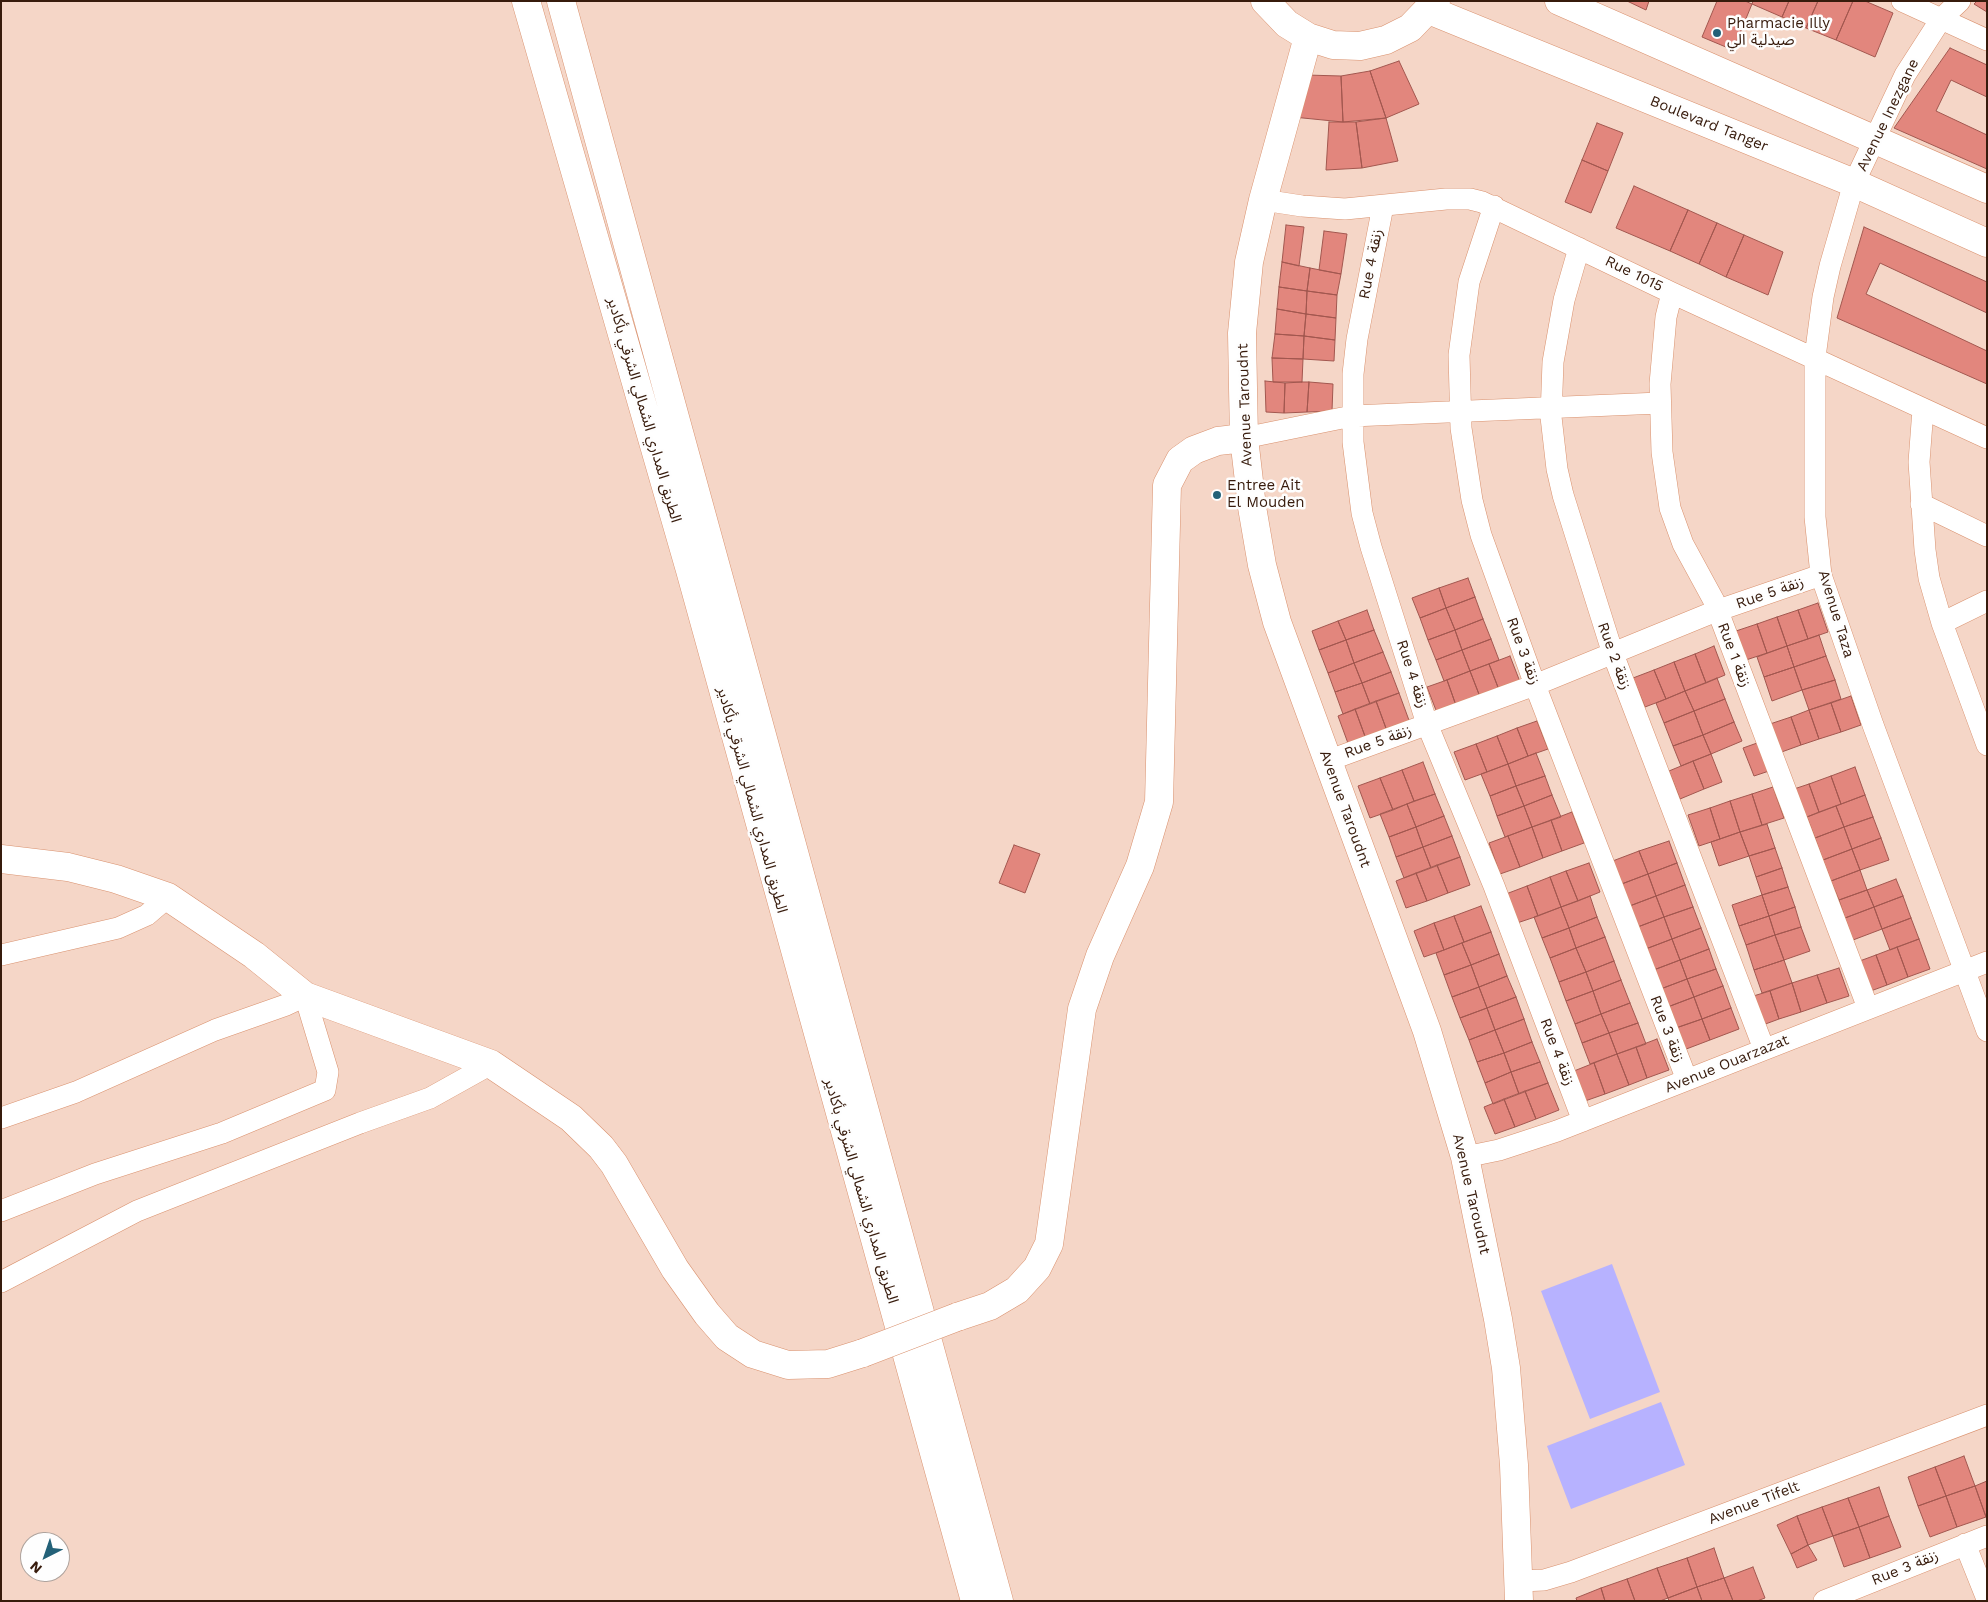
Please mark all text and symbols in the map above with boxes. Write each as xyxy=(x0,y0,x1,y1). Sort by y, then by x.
place label: Pharmacie Illy صيدلية الي xyxy=(1727,15,1830,50)
marker: Pharmacie Illy صيدلية الي xyxy=(1711,27,1723,39)
street label: Avenue Inezgane xyxy=(1853,56,1923,174)
street label: Boulevard Tanger xyxy=(1647,92,1771,156)
street label: Rue 4 زنقة xyxy=(1355,227,1387,301)
street label: Rue 1015 xyxy=(1602,252,1666,296)
street label: الطريق المداري الشمالي الشرقي بأكادير xyxy=(603,295,685,525)
street label: Avenue Taroudnt xyxy=(1234,343,1256,467)
place label: Entree Ait El Mouden xyxy=(1227,477,1305,512)
marker: Entree Ait El Mouden xyxy=(1211,489,1223,501)
street label: Avenue Taza xyxy=(1814,568,1858,660)
street label: Rue 5 زنقة xyxy=(1734,573,1806,613)
street label: Rue 3 زنقة xyxy=(1502,615,1544,687)
street label: Rue 2 زنقة xyxy=(1593,620,1635,692)
street label: Rue 1 زنقة xyxy=(1713,620,1755,690)
street label: Rue 4 زنقة xyxy=(1392,637,1432,711)
street label: الطريق المداري الشمالي الشرقي بأكادير xyxy=(713,685,791,915)
street label: Rue 5 زنقة xyxy=(1342,721,1414,763)
street label: Avenue Taroudnt xyxy=(1315,748,1375,870)
street label: Rue 3 زنقة xyxy=(1646,993,1688,1065)
street label: Rue 4 زنقة xyxy=(1536,1016,1578,1088)
street label: Avenue Ouarzazat xyxy=(1662,1031,1792,1097)
street label: الطريق المداري الشمالي الشرقي بأكادير xyxy=(820,1076,902,1306)
street label: Avenue Taroudnt xyxy=(1448,1132,1494,1256)
street label: Avenue Tifelt xyxy=(1706,1477,1802,1529)
north arrow xyxy=(20,1532,70,1582)
street label: Rue 3 زنقة xyxy=(1869,1546,1941,1590)
text: N xyxy=(27,1558,45,1577)

